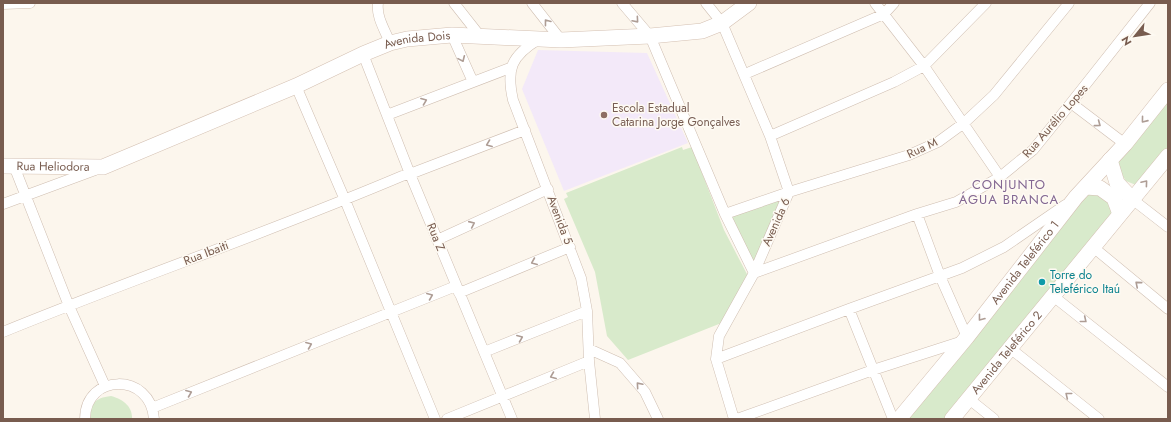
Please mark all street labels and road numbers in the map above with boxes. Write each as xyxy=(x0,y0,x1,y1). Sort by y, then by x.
street label: Avenida Dois xyxy=(381,26,451,54)
street label: Rua Aurélio Lopes xyxy=(1018,80,1092,162)
street label: Rua M xyxy=(904,133,941,163)
street label: Rua Heliodora xyxy=(16,157,90,176)
street label: Avenida 5 xyxy=(542,193,578,247)
street label: Avenida 6 xyxy=(757,195,795,249)
street label: Avenida Teleférico 1 xyxy=(987,217,1063,308)
street label: Rua Z xyxy=(422,220,450,254)
street label: Rua Ibaiti xyxy=(181,236,231,270)
street label: Avenida Teleférico 2 xyxy=(967,307,1046,398)

